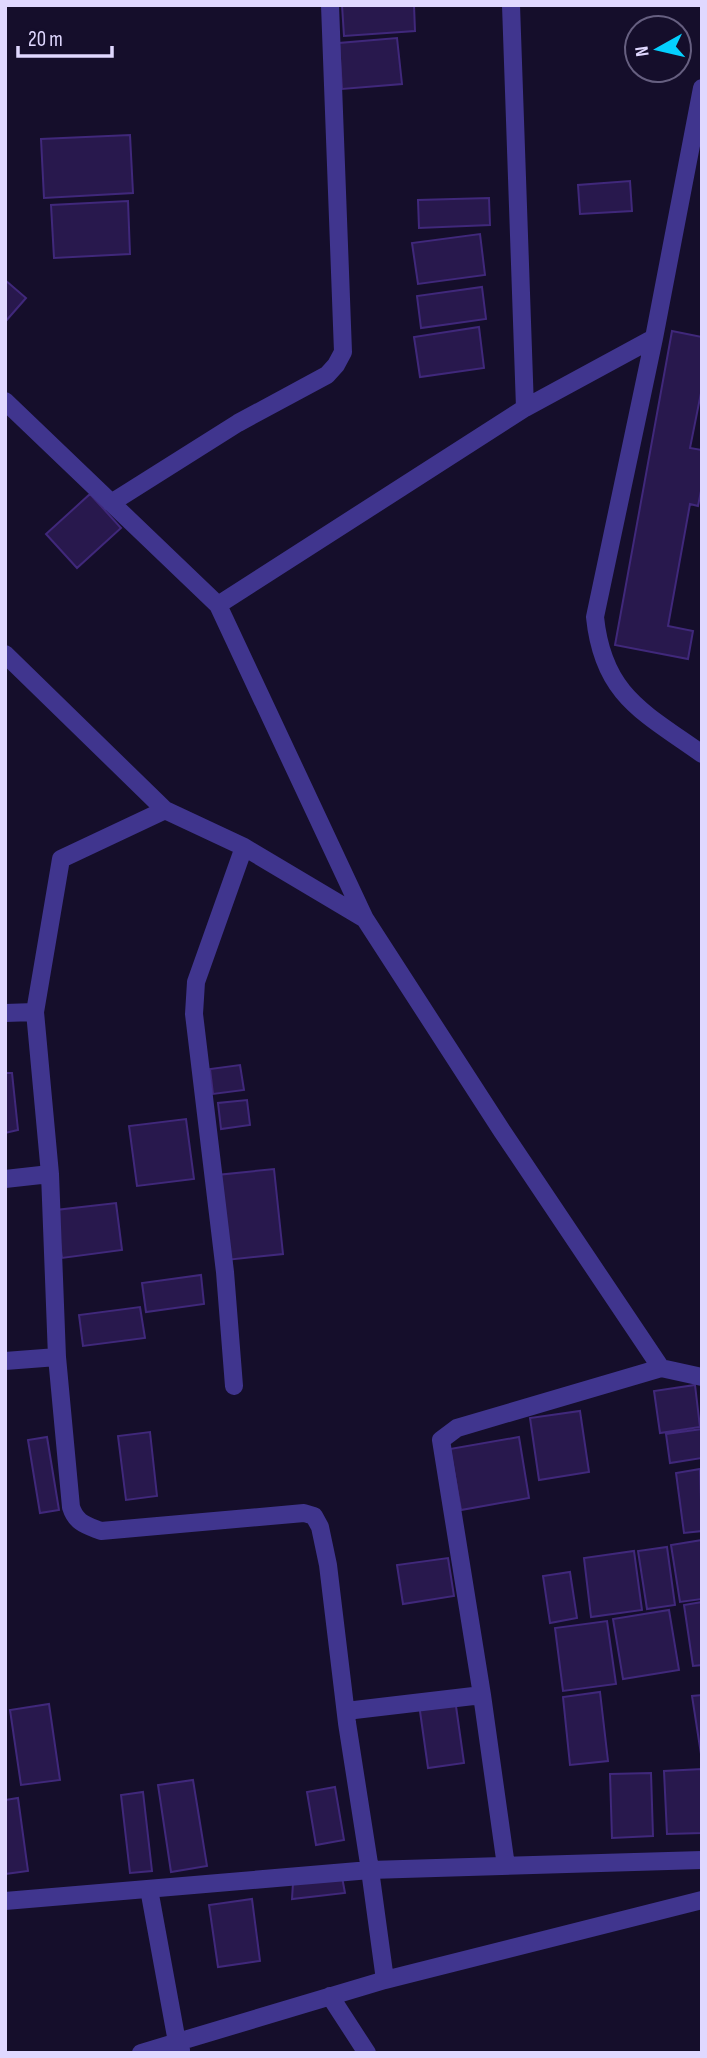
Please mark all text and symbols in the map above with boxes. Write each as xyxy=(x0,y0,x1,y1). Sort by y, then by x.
scale bar xyxy=(18,14,112,58)
north arrow xyxy=(623,14,693,84)
text: 20 m xyxy=(28,27,63,52)
text: N xyxy=(631,45,655,58)

